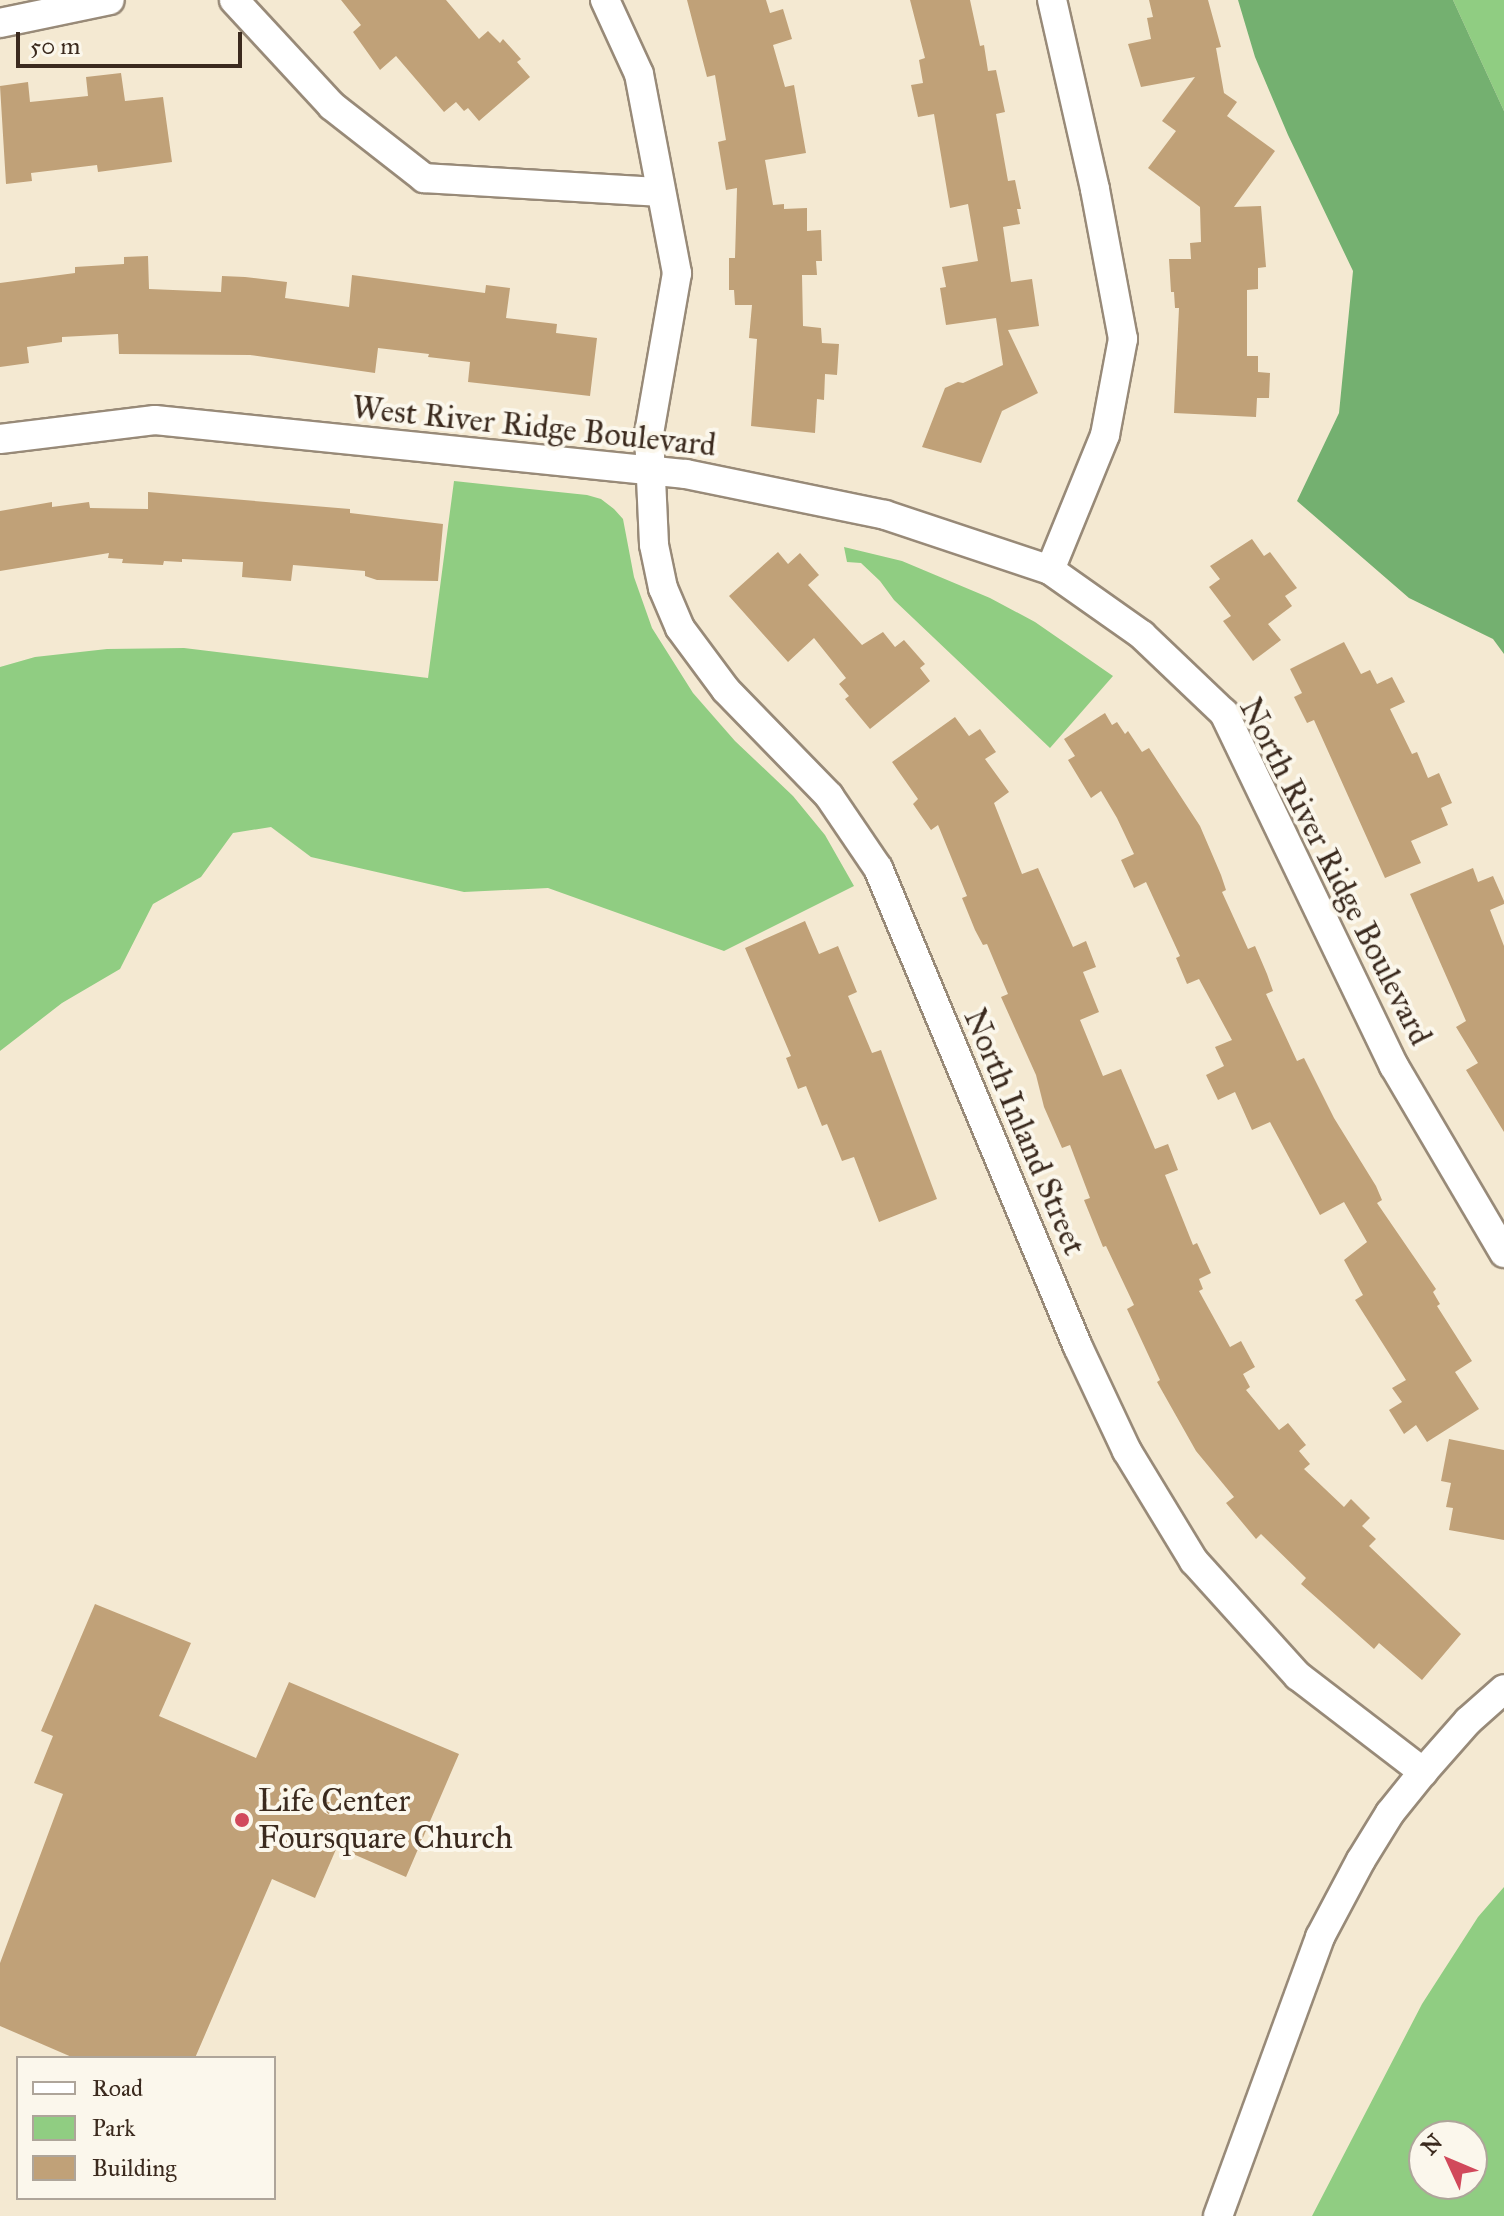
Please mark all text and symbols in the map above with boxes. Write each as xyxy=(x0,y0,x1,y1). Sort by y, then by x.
scale bar xyxy=(20,16,246,66)
text: 50 m xyxy=(30,31,80,61)
street label: West River Ridge Boulevard xyxy=(350,389,718,465)
street label: North River Ridge Boulevard xyxy=(1231,692,1439,1052)
street label: North Inland Street xyxy=(955,1003,1093,1261)
place label: Life Center Foursquare Church xyxy=(258,1783,513,1858)
marker: Life Center Foursquare Church xyxy=(233,1811,251,1829)
legend xyxy=(16,2056,276,2200)
text: Road xyxy=(92,2073,143,2103)
text: Park xyxy=(92,2113,135,2143)
north arrow xyxy=(1408,2120,1488,2200)
text: N xyxy=(1416,2128,1448,2160)
text: Building xyxy=(92,2153,177,2183)

